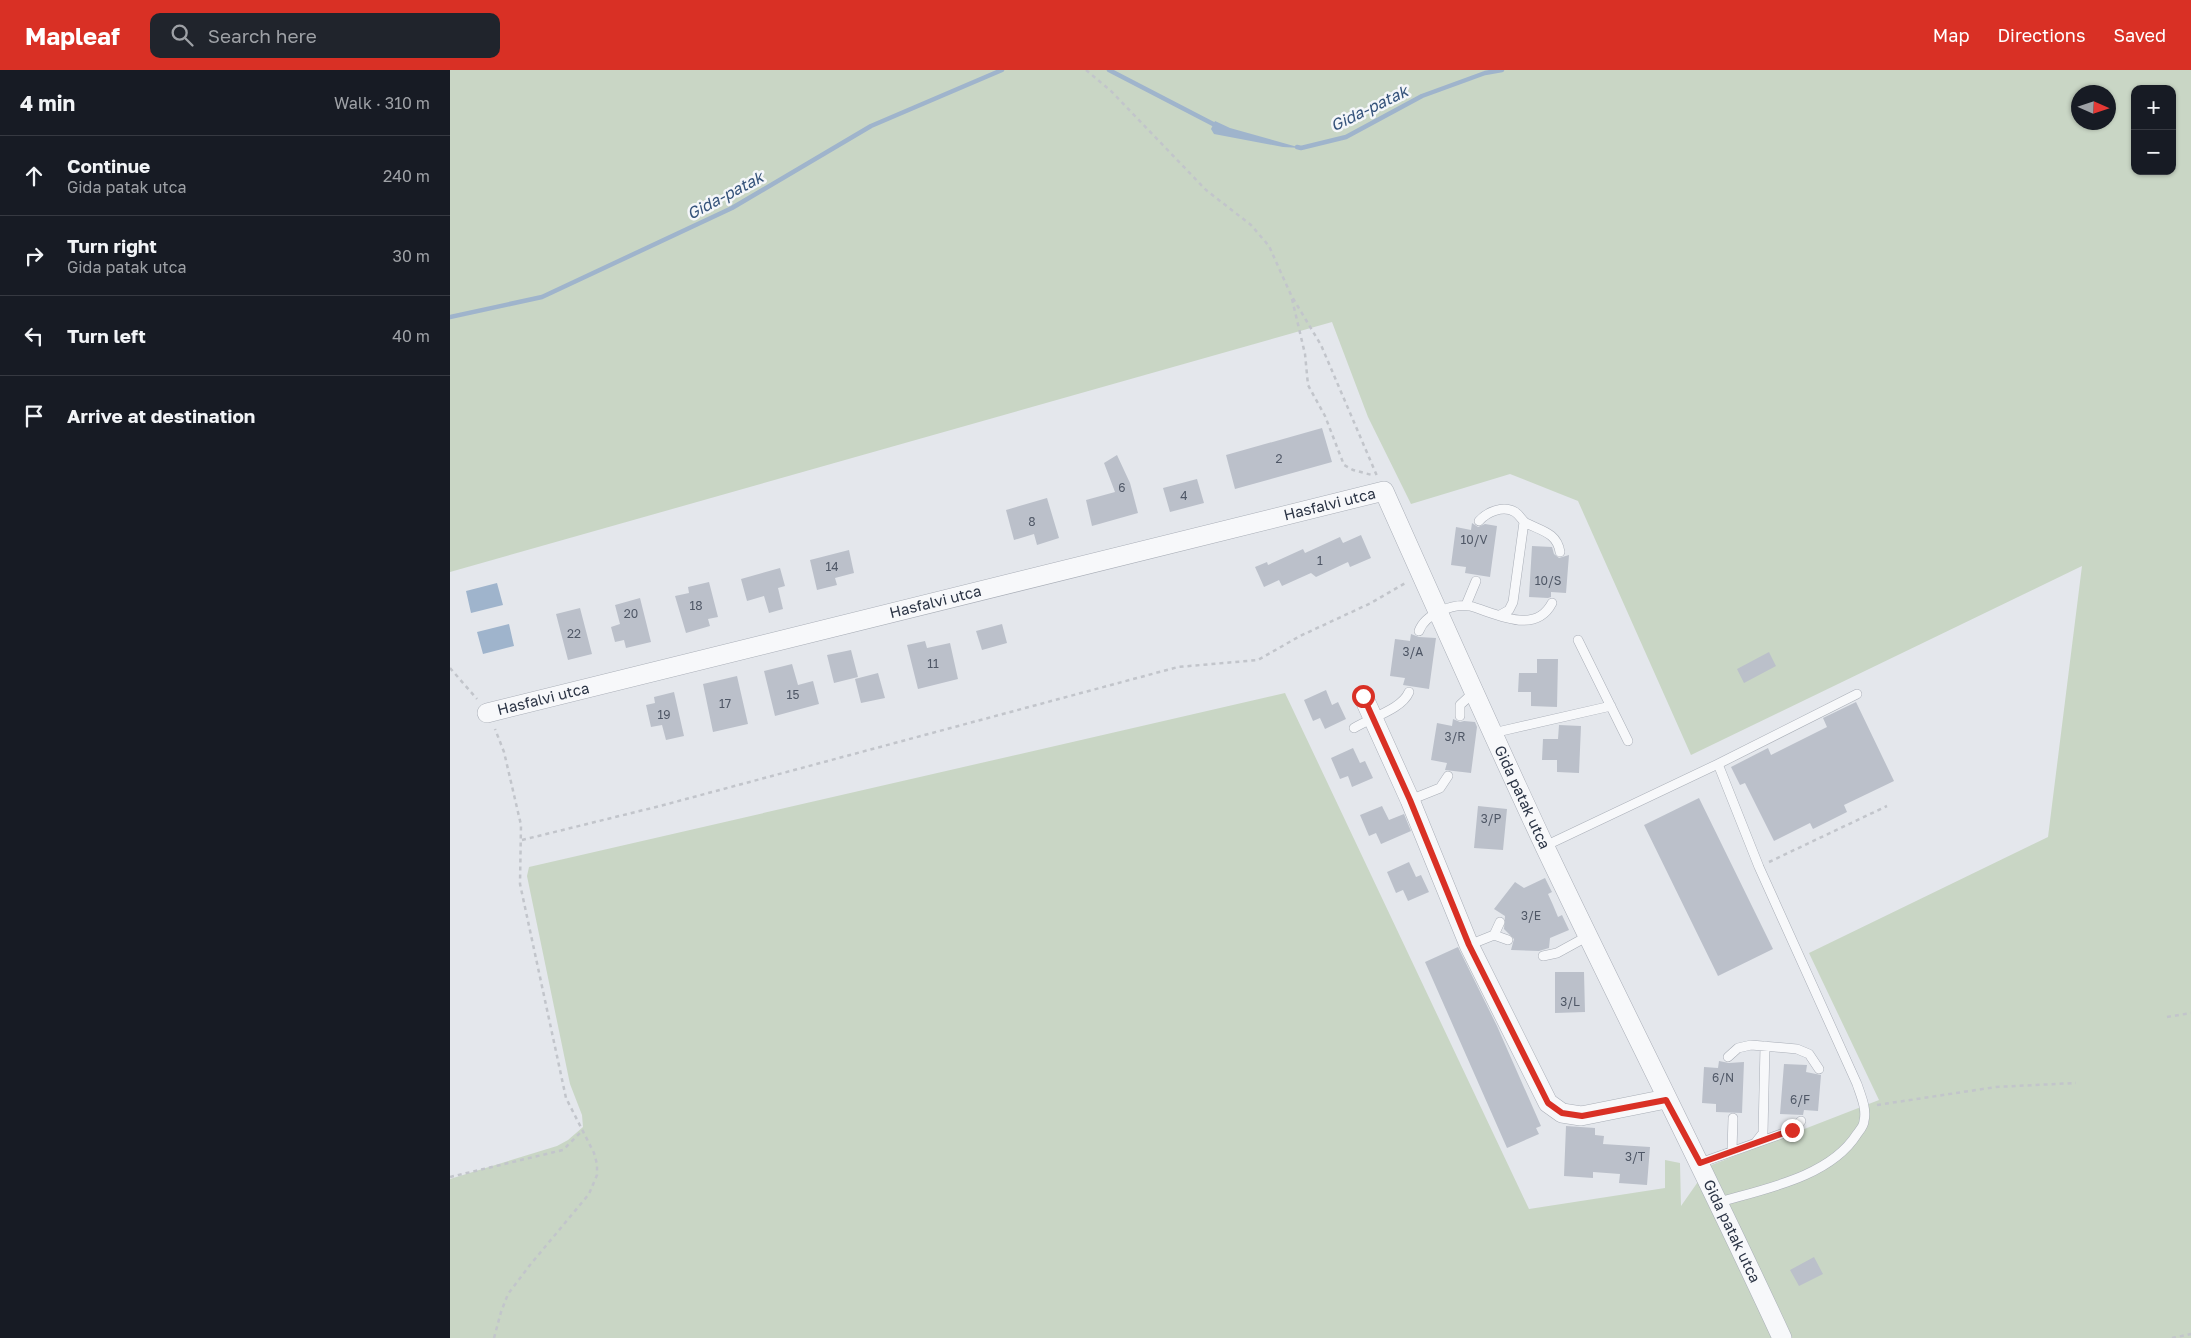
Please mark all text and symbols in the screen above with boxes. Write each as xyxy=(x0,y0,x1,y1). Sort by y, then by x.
search box xyxy=(150,13,500,58)
text: Mapleaf xyxy=(25,21,120,50)
icon: search xyxy=(168,21,196,49)
text: Search here xyxy=(208,24,317,47)
text: Map xyxy=(1933,24,1969,46)
text: Directions xyxy=(1997,24,2085,46)
text: Saved xyxy=(2113,24,2166,46)
water label: Gida-patak xyxy=(1327,80,1413,135)
north arrow xyxy=(2071,85,2116,130)
map controls xyxy=(2131,85,2176,175)
button: + xyxy=(2131,85,2176,130)
text: 4 min xyxy=(20,90,75,116)
text: Walk · 310 m xyxy=(334,93,430,113)
button: − xyxy=(2131,130,2176,175)
text: Continue xyxy=(67,154,150,177)
icon: ahead xyxy=(20,162,48,190)
text: 240 m xyxy=(383,166,430,186)
water label: Gida-patak xyxy=(683,166,768,223)
text: Gida patak utca xyxy=(67,177,187,197)
text: Turn right xyxy=(67,234,157,257)
icon: right xyxy=(20,242,48,270)
text: 30 m xyxy=(393,246,430,266)
text: Gida patak utca xyxy=(67,257,187,277)
icon: left xyxy=(20,322,48,350)
text: Turn left xyxy=(67,324,146,347)
text: 40 m xyxy=(392,326,430,346)
icon: arrive xyxy=(20,402,48,430)
text: Arrive at destination xyxy=(67,404,255,427)
house number: 2 xyxy=(1276,451,1283,466)
house number: 6 xyxy=(1118,480,1126,495)
street label: Hasfalvi utca xyxy=(1282,483,1377,524)
house number: 4 xyxy=(1180,488,1188,503)
house number: 8 xyxy=(1028,514,1036,529)
house number: 10/V xyxy=(1460,532,1488,547)
house number: 1 xyxy=(1317,553,1323,568)
house number: 14 xyxy=(825,559,839,574)
house number: 10/S xyxy=(1535,573,1562,588)
street label: Hasfalvi utca xyxy=(887,581,983,621)
house number: 18 xyxy=(689,598,703,613)
house number: 20 xyxy=(624,606,638,621)
house number: 22 xyxy=(567,626,581,641)
house number: 3/A xyxy=(1403,644,1423,659)
house number: 11 xyxy=(927,656,939,671)
street label: Hasfalvi utca xyxy=(495,678,591,718)
route start xyxy=(1352,685,1375,708)
house number: 15 xyxy=(787,687,799,702)
house number: 17 xyxy=(719,696,731,711)
house number: 19 xyxy=(657,707,671,722)
house number: 3/R xyxy=(1445,729,1465,744)
street label: Gida patak utca xyxy=(1491,742,1555,852)
house number: 3/P xyxy=(1481,811,1501,826)
house number: 3/E xyxy=(1521,908,1541,923)
house number: 3/L xyxy=(1560,994,1580,1009)
house number: 6/N xyxy=(1712,1070,1734,1085)
house number: 6/F xyxy=(1790,1092,1810,1107)
route end xyxy=(1781,1119,1804,1142)
house number: 3/T xyxy=(1625,1149,1646,1164)
street label: Gida patak utca xyxy=(1700,1176,1765,1285)

